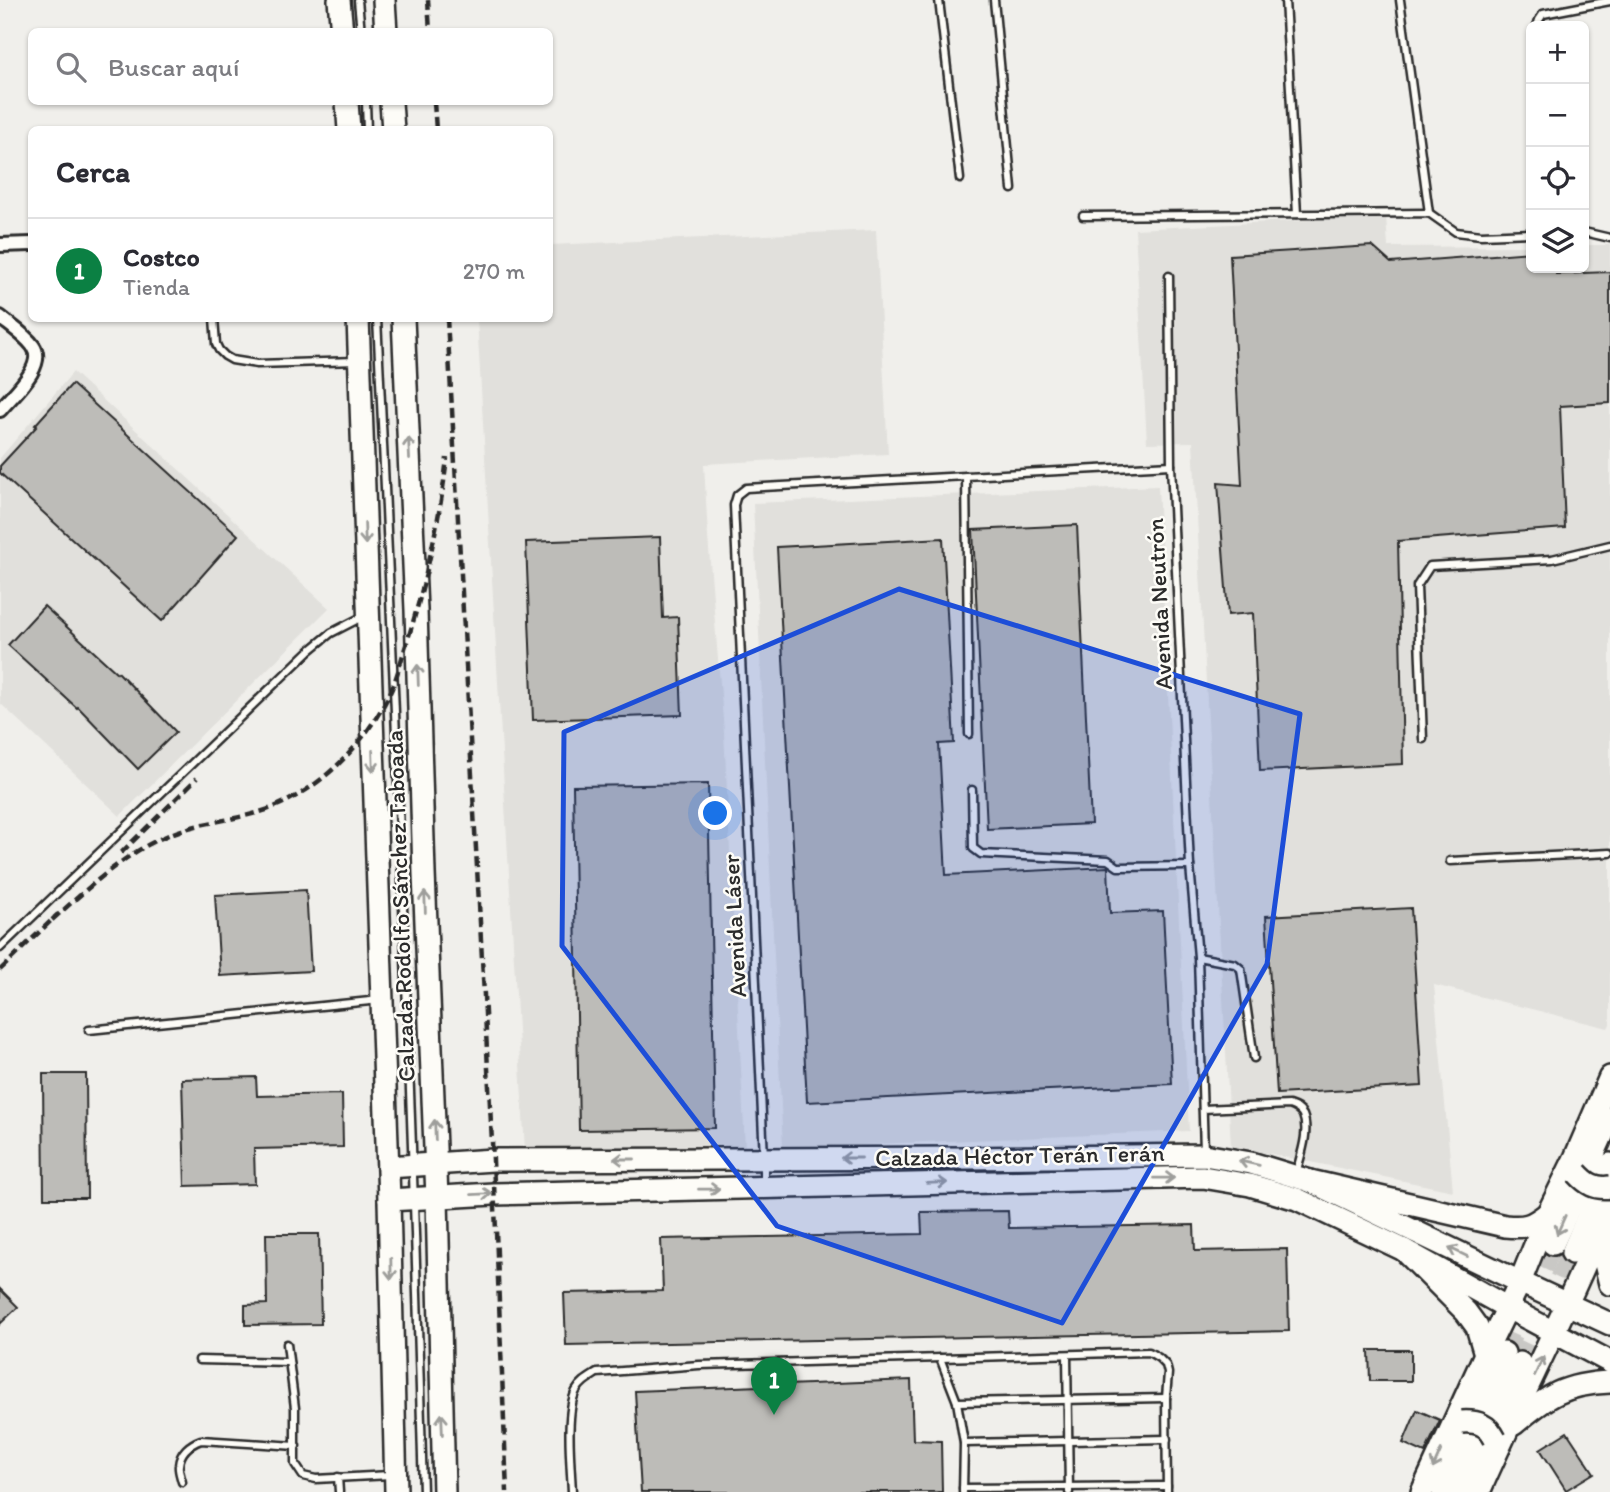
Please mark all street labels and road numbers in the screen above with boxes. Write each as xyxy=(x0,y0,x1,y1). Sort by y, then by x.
street label: Avenida Neutrón xyxy=(1140,517,1178,691)
street label: Calzada Rodolfo Sánchez Taboada xyxy=(379,729,421,1083)
street label: Avenida Láser xyxy=(716,854,752,998)
street label: Calzada Héctor Terán Terán xyxy=(875,1138,1165,1172)

